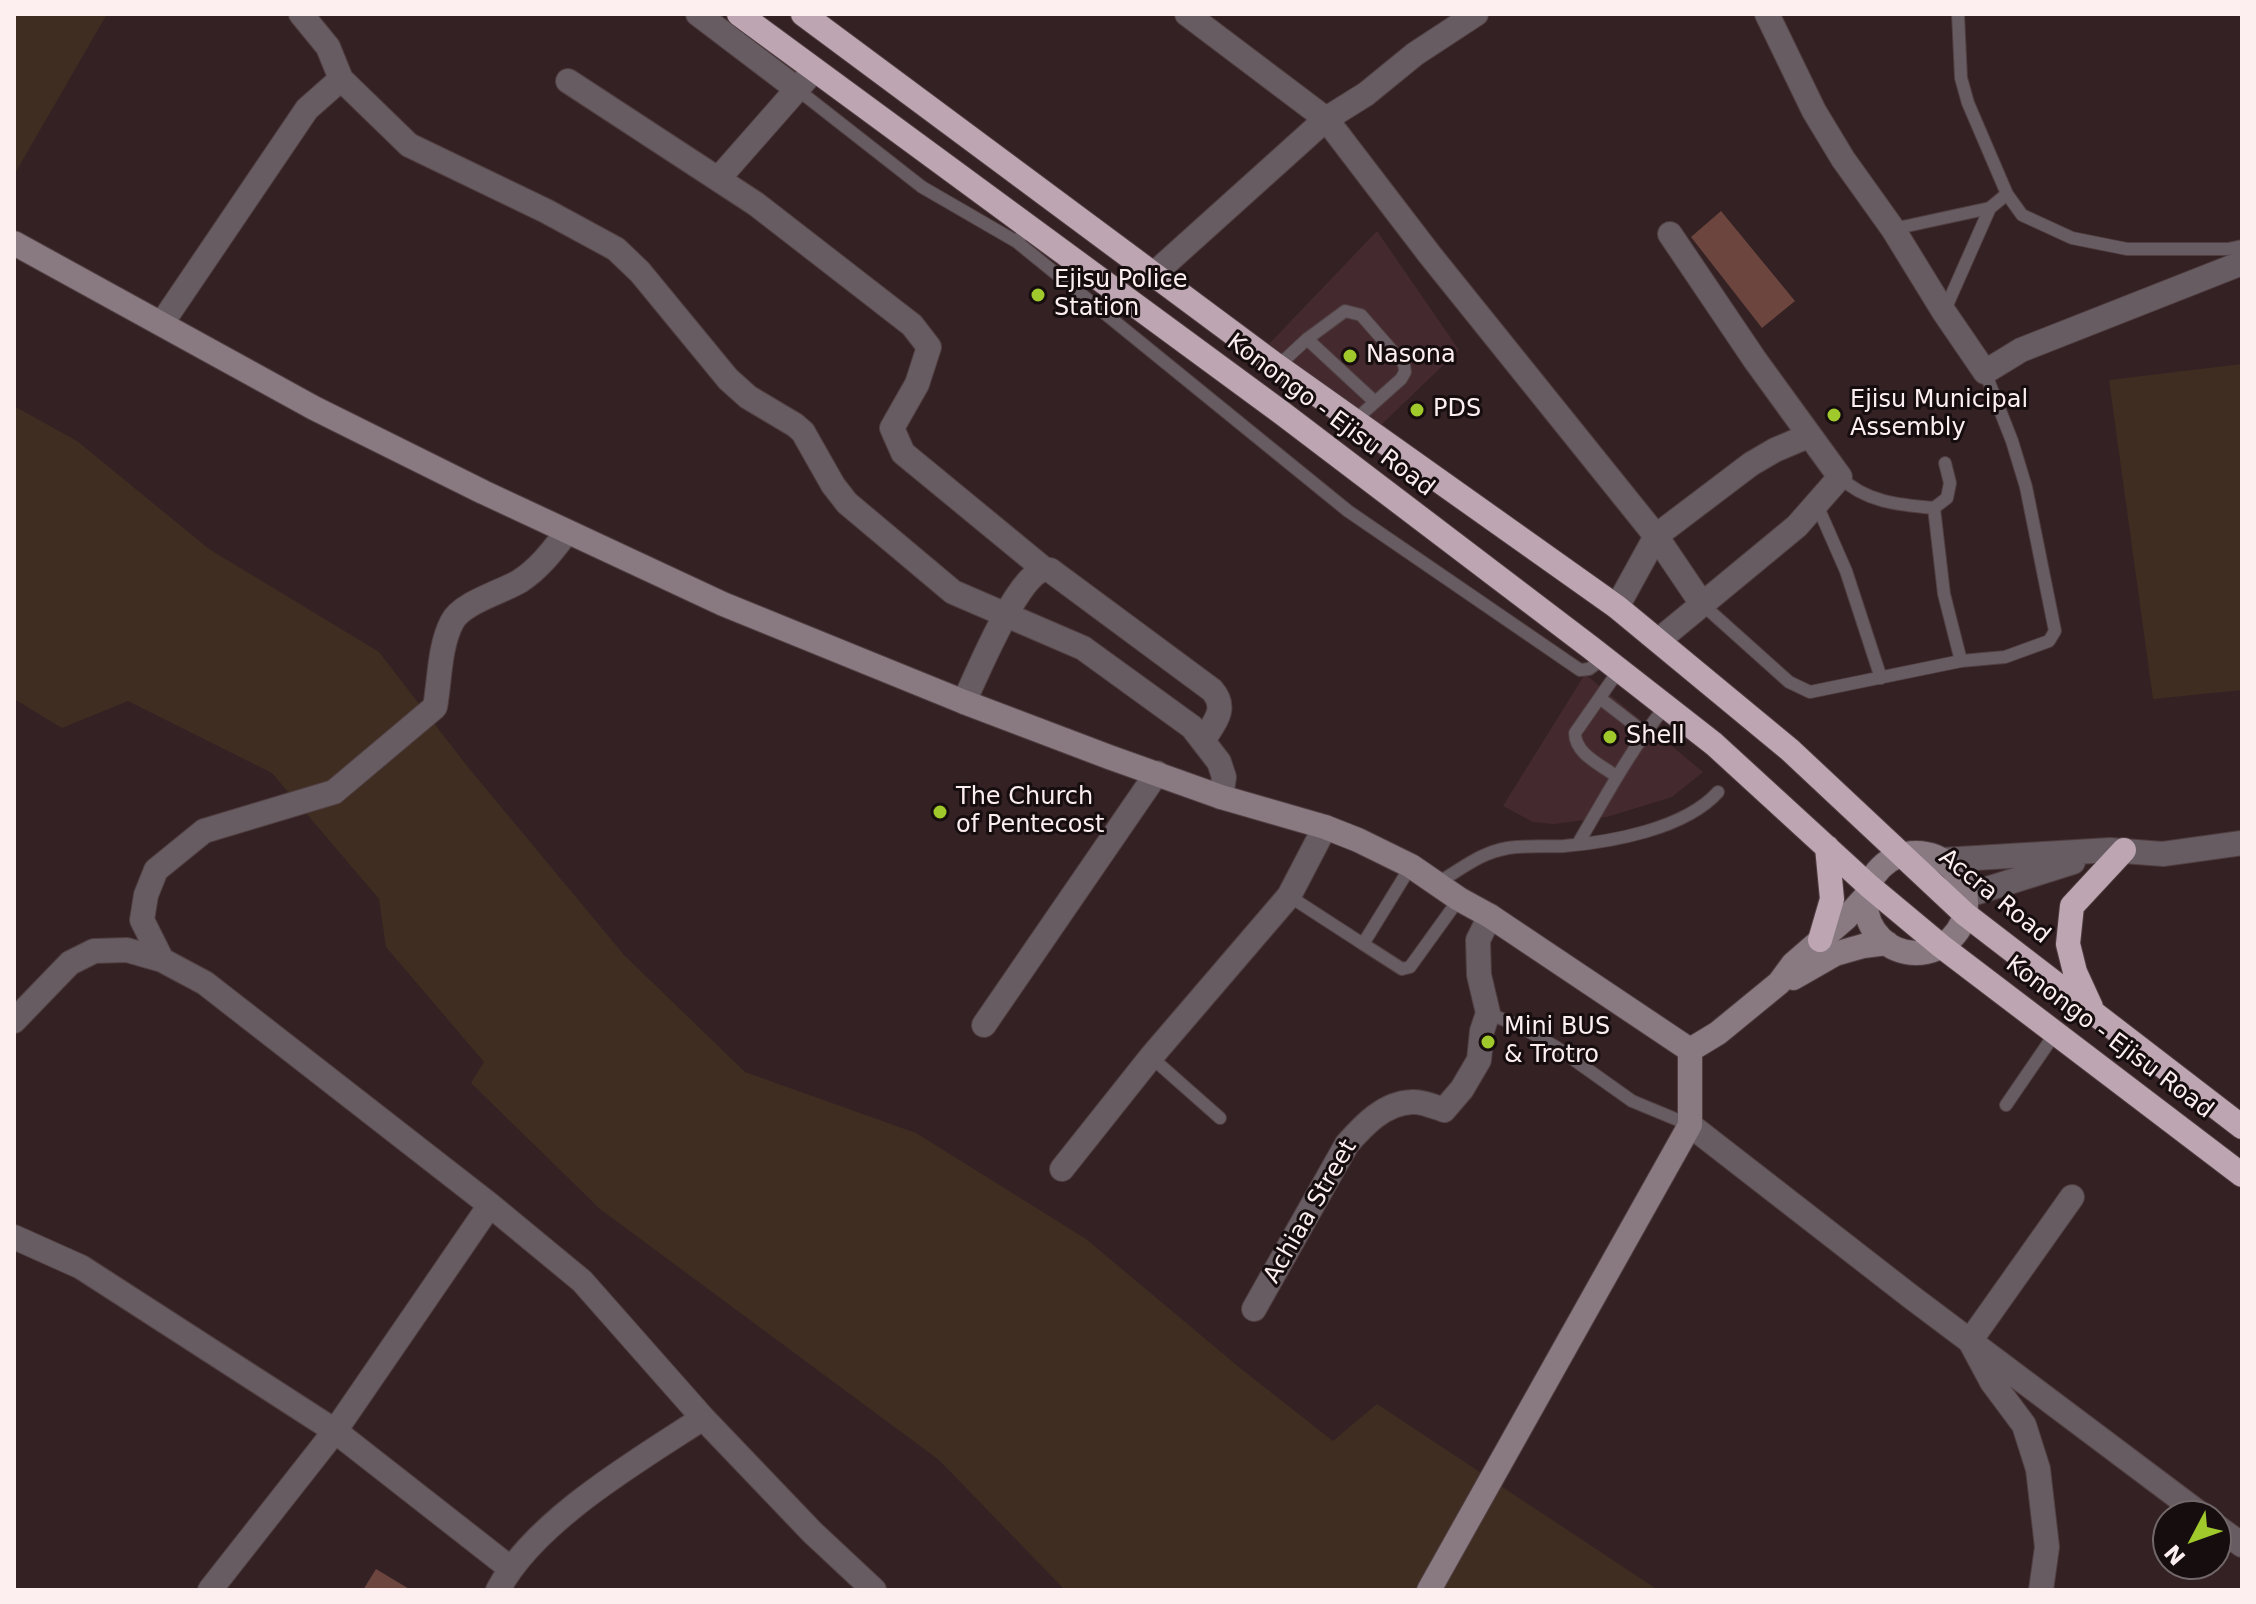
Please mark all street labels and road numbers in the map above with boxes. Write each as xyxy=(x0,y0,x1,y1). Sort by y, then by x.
street label: Konongo - Ejisu Road xyxy=(1221,329,1439,503)
street label: Accra Road xyxy=(1933,843,2055,951)
street label: Konongo - Ejisu Road xyxy=(2000,951,2218,1125)
street label: Achiaa Street xyxy=(1258,1135,1364,1289)

